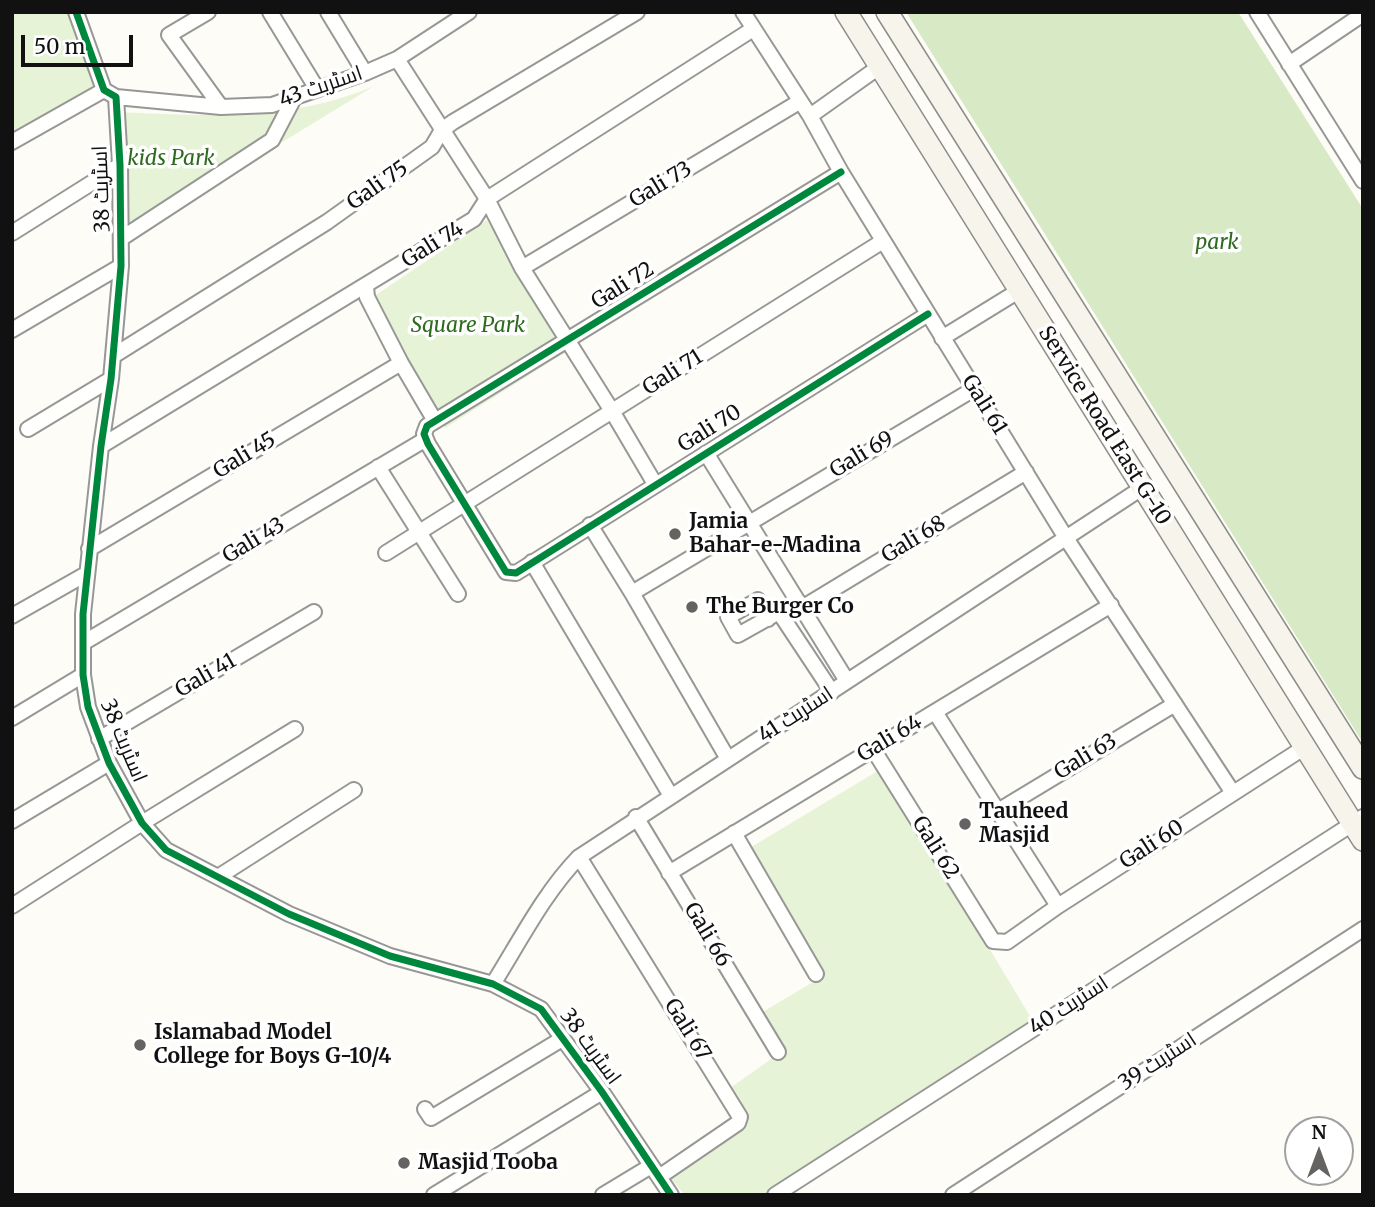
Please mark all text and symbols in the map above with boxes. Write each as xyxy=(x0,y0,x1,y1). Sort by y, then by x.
scale bar xyxy=(24,21,136,65)
text: 50 m xyxy=(34,33,85,60)
street label: اسٹریٹ 43 xyxy=(276,61,366,113)
street label: اسٹریٹ 38 xyxy=(88,145,116,233)
park label: kids Park xyxy=(127,146,215,172)
street label: Gali 75 xyxy=(343,156,413,216)
street label: Gali 73 xyxy=(625,157,697,213)
street label: Gali 74 xyxy=(398,216,468,274)
park label: park xyxy=(1195,230,1239,256)
street label: Gali 72 xyxy=(587,257,659,315)
park label: Square Park xyxy=(411,313,525,339)
street label: Service Road East G-10 xyxy=(1032,322,1176,530)
street label: Gali 71 xyxy=(638,345,708,401)
street label: Gali 61 xyxy=(956,370,1012,440)
street label: Gali 70 xyxy=(674,400,746,458)
street label: Gali 69 xyxy=(826,426,898,484)
street label: Gali 45 xyxy=(209,428,281,484)
place label: Jamia Bahar-e-Madina xyxy=(689,509,861,559)
street label: Gali 68 xyxy=(877,511,951,569)
street label: Gali 43 xyxy=(218,513,290,569)
marker: Jamia Bahar-e-Madina xyxy=(667,526,683,542)
place label: The Burger Co xyxy=(706,594,854,620)
marker: The Burger Co xyxy=(684,599,700,615)
street label: Gali 41 xyxy=(171,649,241,703)
street label: اسٹریٹ 41 xyxy=(754,682,838,748)
street label: اسٹریٹ 38 xyxy=(94,696,152,786)
street label: Gali 64 xyxy=(853,710,927,768)
street label: Gali 63 xyxy=(1050,729,1122,785)
place label: Tauheed Masjid xyxy=(979,799,1069,849)
street label: Gali 62 xyxy=(906,812,964,884)
street label: Gali 60 xyxy=(1115,815,1189,875)
marker: Tauheed Masjid xyxy=(957,816,973,832)
street label: Gali 66 xyxy=(678,898,736,972)
street label: اسٹریٹ 40 xyxy=(1025,971,1113,1041)
street label: Gali 67 xyxy=(658,995,716,1065)
street label: اسٹریٹ 38 xyxy=(554,1004,626,1090)
place label: Islamabad Model College for Boys G-10/4 xyxy=(154,1020,391,1070)
street label: اسٹریٹ 39 xyxy=(1115,1028,1201,1096)
marker: Islamabad Model College for Boys G-10/4 xyxy=(132,1037,148,1053)
north arrow xyxy=(1284,1116,1354,1186)
text: N xyxy=(1311,1120,1327,1144)
place label: Masjid Tooba xyxy=(418,1150,558,1176)
marker: Masjid Tooba xyxy=(396,1155,412,1171)

